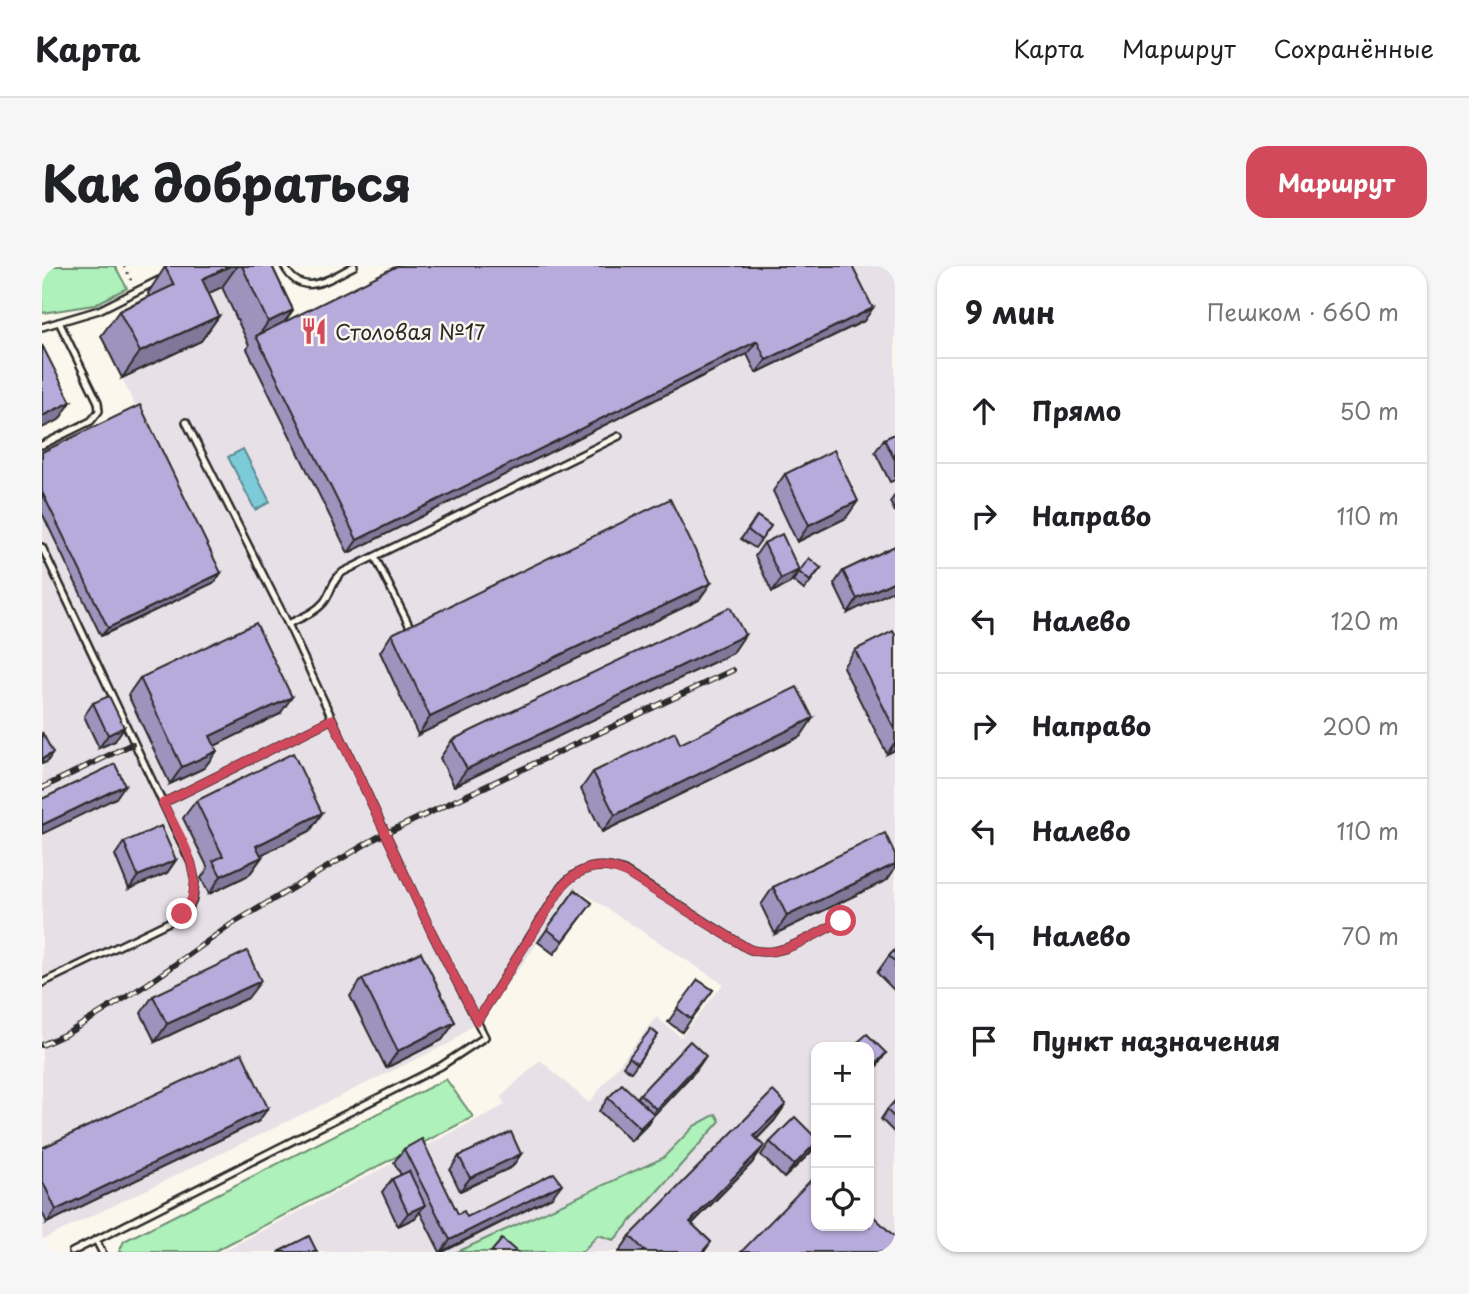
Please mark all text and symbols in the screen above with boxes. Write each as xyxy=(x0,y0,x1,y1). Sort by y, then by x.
text: Карта xyxy=(35,23,141,73)
text: Карта xyxy=(1013,30,1084,66)
text: Маршрут xyxy=(1122,30,1236,66)
text: Сохранённые xyxy=(1274,30,1434,66)
text: Как добраться xyxy=(42,145,412,219)
button: Маршрут xyxy=(1246,146,1427,218)
text: 9 мин xyxy=(965,289,1055,334)
text: Пешком · 660 m xyxy=(1207,294,1399,329)
place label: Столовая №17 xyxy=(335,315,485,347)
restaurant icon: Столовая №17 xyxy=(299,316,329,346)
text: Прямо xyxy=(1032,391,1121,430)
icon: ahead xyxy=(965,392,1003,430)
text: 50 m xyxy=(1339,393,1399,428)
text: Направо xyxy=(1032,496,1151,535)
icon: right xyxy=(965,497,1003,535)
text: 110 m xyxy=(1337,498,1399,533)
text: Налево xyxy=(1032,601,1130,640)
icon: left xyxy=(965,602,1003,640)
text: 120 m xyxy=(1331,603,1399,638)
text: Направо xyxy=(1032,706,1151,745)
icon: right xyxy=(965,707,1003,745)
text: 200 m xyxy=(1322,708,1399,743)
text: Налево xyxy=(1032,811,1130,850)
icon: left xyxy=(965,812,1003,850)
text: 110 m xyxy=(1337,813,1399,848)
route end xyxy=(166,898,197,929)
route start xyxy=(825,905,856,936)
text: Налево xyxy=(1032,916,1130,955)
icon: left xyxy=(965,917,1003,955)
text: 70 m xyxy=(1341,918,1399,953)
text: Пункт назначения xyxy=(1032,1021,1280,1060)
icon: arrive xyxy=(965,1022,1003,1060)
map controls xyxy=(811,1042,874,1231)
button: + xyxy=(811,1042,874,1105)
button: − xyxy=(811,1105,874,1168)
button: locate xyxy=(811,1168,874,1231)

